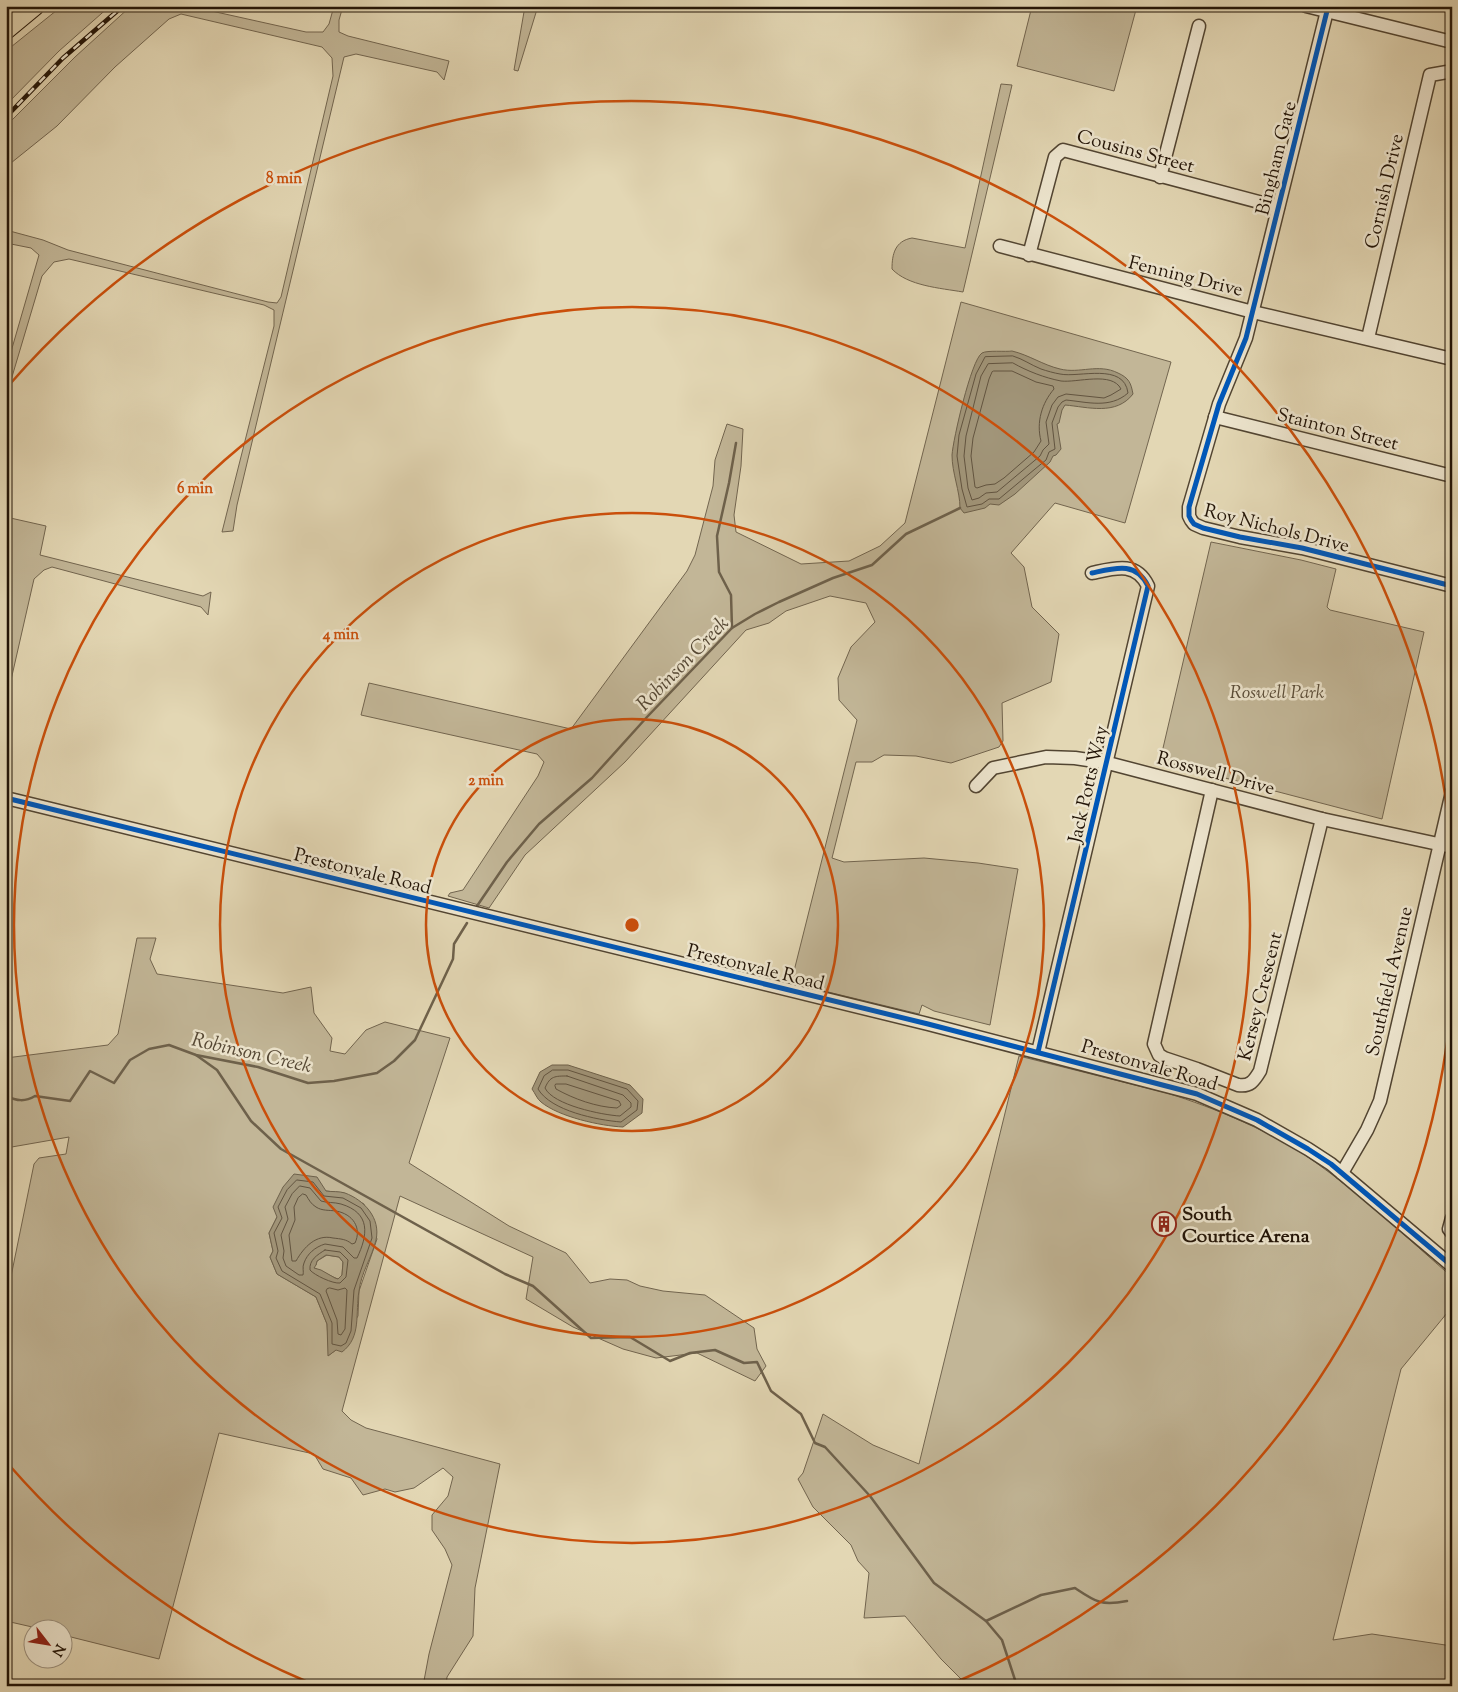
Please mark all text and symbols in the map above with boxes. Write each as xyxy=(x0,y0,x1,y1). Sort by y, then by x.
street label: Bingham Gate xyxy=(1250,99,1305,219)
street label: Cousins Street xyxy=(1074,124,1198,181)
street label: Cornish Drive xyxy=(1359,131,1412,252)
text: 8 min xyxy=(266,169,302,190)
street label: Fenning Drive xyxy=(1125,250,1246,305)
street label: Stainton Street xyxy=(1274,402,1401,459)
text: 6 min xyxy=(177,479,213,500)
street label: Roy Nichols Drive xyxy=(1201,498,1352,561)
water label: Robinson Creek xyxy=(631,611,737,719)
text: 4 min xyxy=(322,625,359,646)
park label: Roswell Park xyxy=(1230,680,1325,707)
street label: Jack Potts Way xyxy=(1063,723,1116,847)
street label: Rosswell Drive xyxy=(1153,746,1278,803)
text: 2 min xyxy=(468,771,504,792)
street label: Prestonvale Road xyxy=(291,842,434,903)
street label: Southfield Avenue xyxy=(1360,904,1421,1059)
centre of rings xyxy=(623,916,641,934)
street label: Kersey Crescent xyxy=(1232,929,1291,1064)
street label: Prestonvale Road xyxy=(684,938,827,999)
water label: Robinson Creek xyxy=(189,1027,314,1082)
street label: Prestonvale Road xyxy=(1078,1034,1221,1099)
place label: South Courtice Arena xyxy=(1182,1202,1310,1251)
building icon: South Courtice Arena xyxy=(1151,1211,1177,1237)
north arrow xyxy=(22,1620,72,1670)
text: N xyxy=(46,1640,69,1660)

